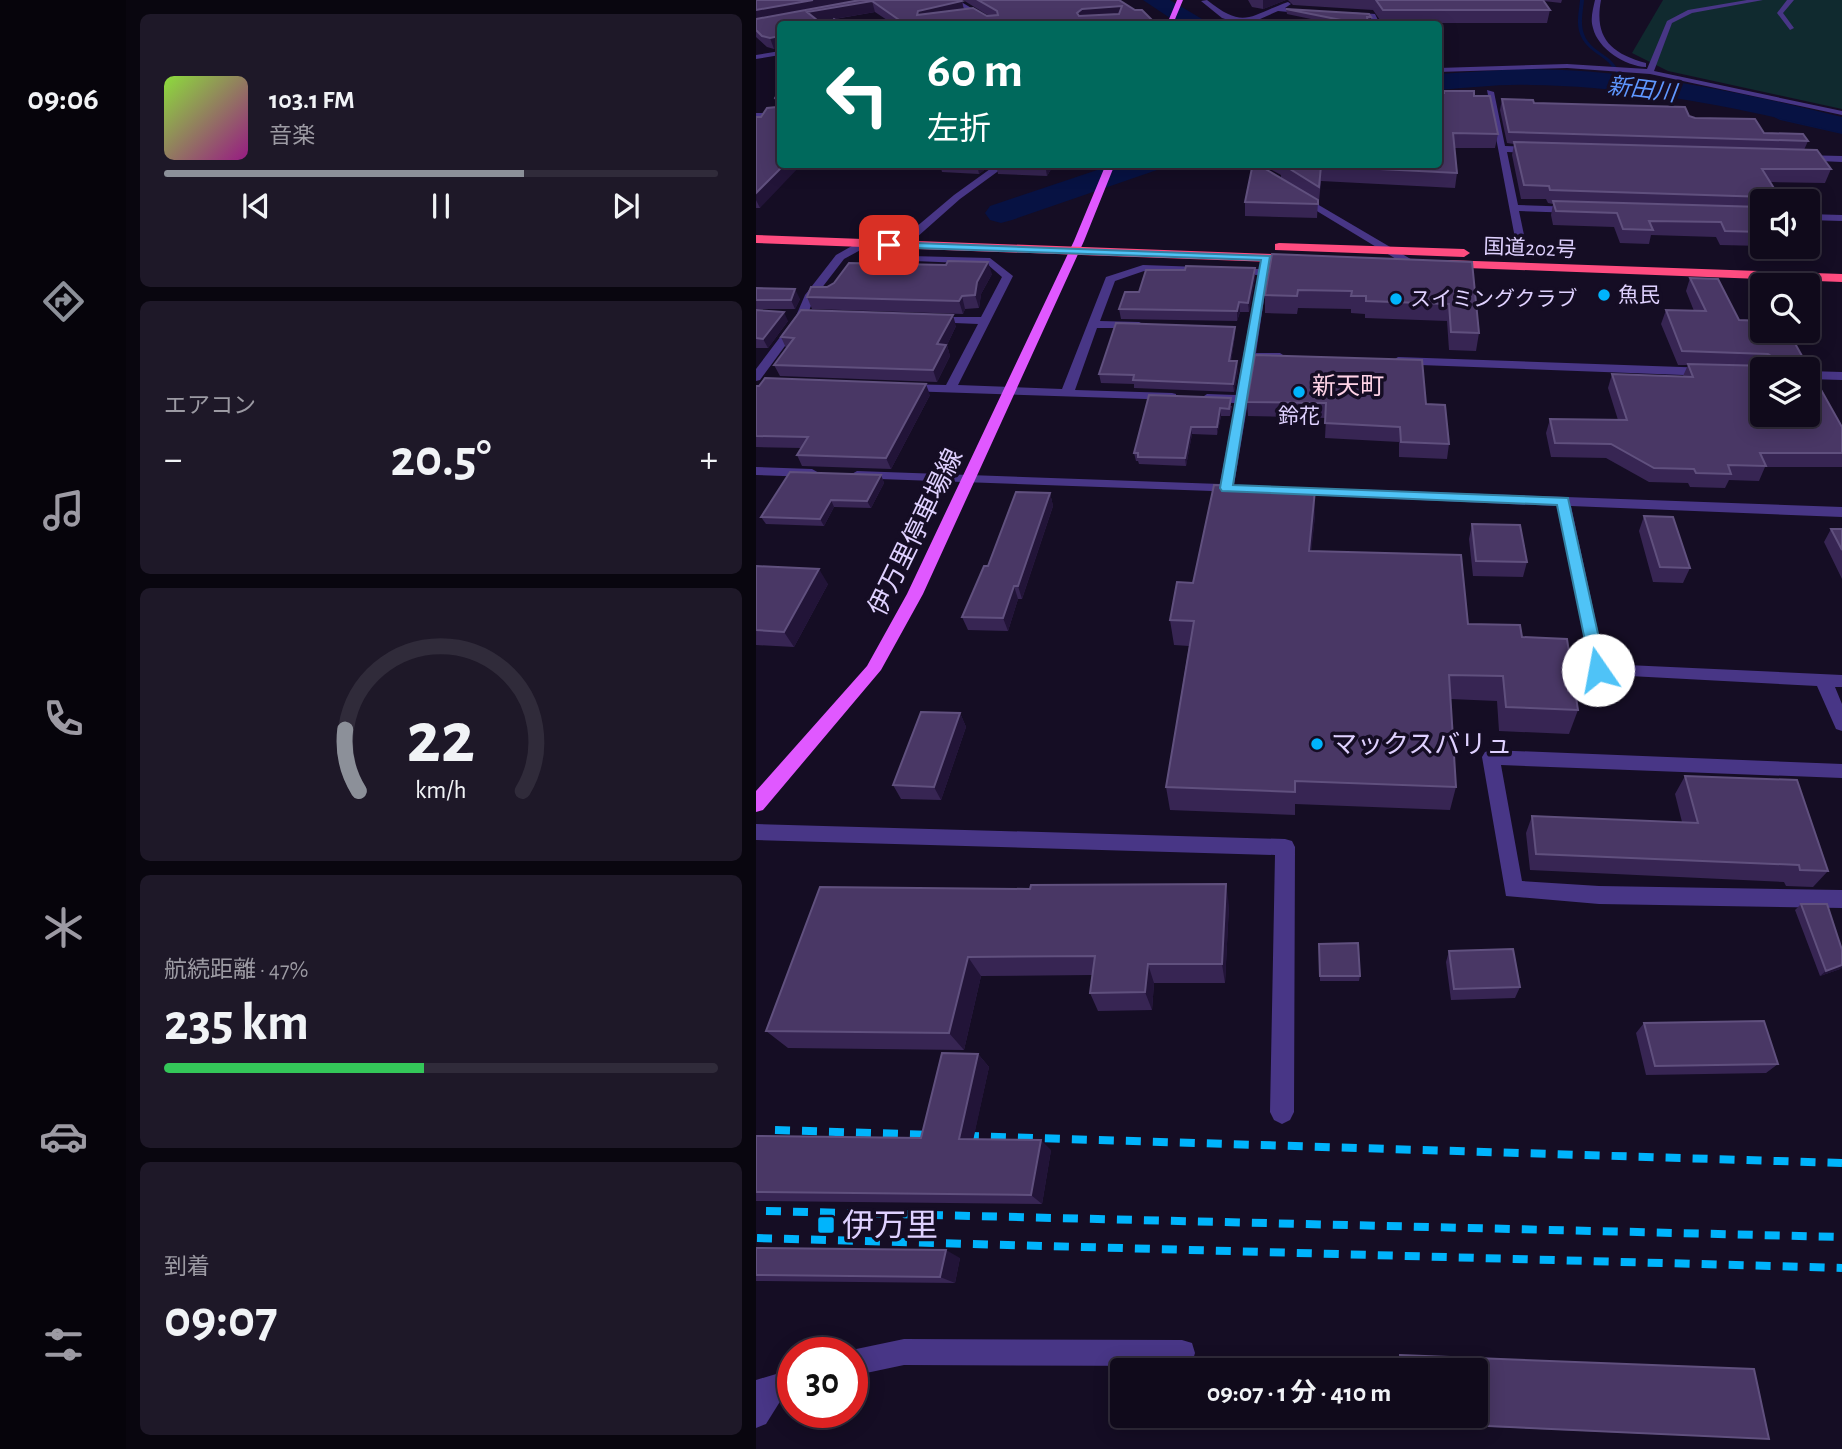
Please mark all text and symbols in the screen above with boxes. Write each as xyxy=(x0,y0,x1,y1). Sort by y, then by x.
text: 60 m xyxy=(927,47,1023,96)
icon: left xyxy=(812,49,903,140)
water label: 新田川 xyxy=(1606,73,1681,106)
text: 09:06 xyxy=(27,83,99,115)
text: 103.1 FM xyxy=(269,87,355,113)
text: 左折 xyxy=(927,113,991,145)
text: 音楽 xyxy=(269,125,315,148)
icon: previous xyxy=(237,187,275,225)
icon: pause xyxy=(422,187,460,225)
icon: next xyxy=(607,187,645,225)
map controls xyxy=(1750,189,1820,427)
button: sound xyxy=(1750,189,1820,259)
pin xyxy=(859,215,919,275)
icon: arrive xyxy=(870,226,908,264)
street label: 国道202号 xyxy=(1483,235,1577,261)
button: search xyxy=(1750,273,1820,343)
icon: directions xyxy=(39,277,88,326)
place label: 魚民 xyxy=(1618,284,1660,306)
place label: スイミングクラブ xyxy=(1410,287,1578,310)
marker: 魚民 xyxy=(1596,287,1612,303)
marker: スイミングクラブ xyxy=(1388,291,1404,307)
button: layers xyxy=(1750,357,1820,427)
district label: 新天町 xyxy=(1312,373,1384,399)
marker: 鈴花 xyxy=(1291,384,1307,400)
text: エアコン xyxy=(164,395,256,418)
place label: 鈴花 xyxy=(1278,405,1320,427)
text: 20.5° xyxy=(390,433,492,485)
text: − xyxy=(164,441,182,479)
text: + xyxy=(700,441,718,479)
street label: 伊万里停車場線 xyxy=(863,444,967,620)
icon: music xyxy=(39,486,88,535)
position arrow xyxy=(1561,633,1635,707)
icon: phone xyxy=(39,694,88,743)
text: 22 xyxy=(407,703,475,776)
place label: マックスバリュ xyxy=(1331,731,1512,758)
marker: マックスバリュ xyxy=(1309,736,1325,752)
text: km/h xyxy=(415,777,467,802)
icon: climate xyxy=(39,903,88,952)
text: 航続距離 · 47% xyxy=(164,959,308,982)
text: 235 km xyxy=(164,997,309,1049)
icon: car xyxy=(39,1112,88,1161)
place label: 伊万里 xyxy=(842,1209,938,1242)
marker: 伊万里 xyxy=(816,1215,836,1235)
text: 到着 xyxy=(164,1256,210,1279)
text: 09:07 xyxy=(164,1294,278,1346)
icon: filters xyxy=(39,1320,88,1369)
speed limit sign: 30 xyxy=(777,1337,868,1428)
text: 09:07 · 1 分 · 410 m xyxy=(1207,1380,1391,1406)

